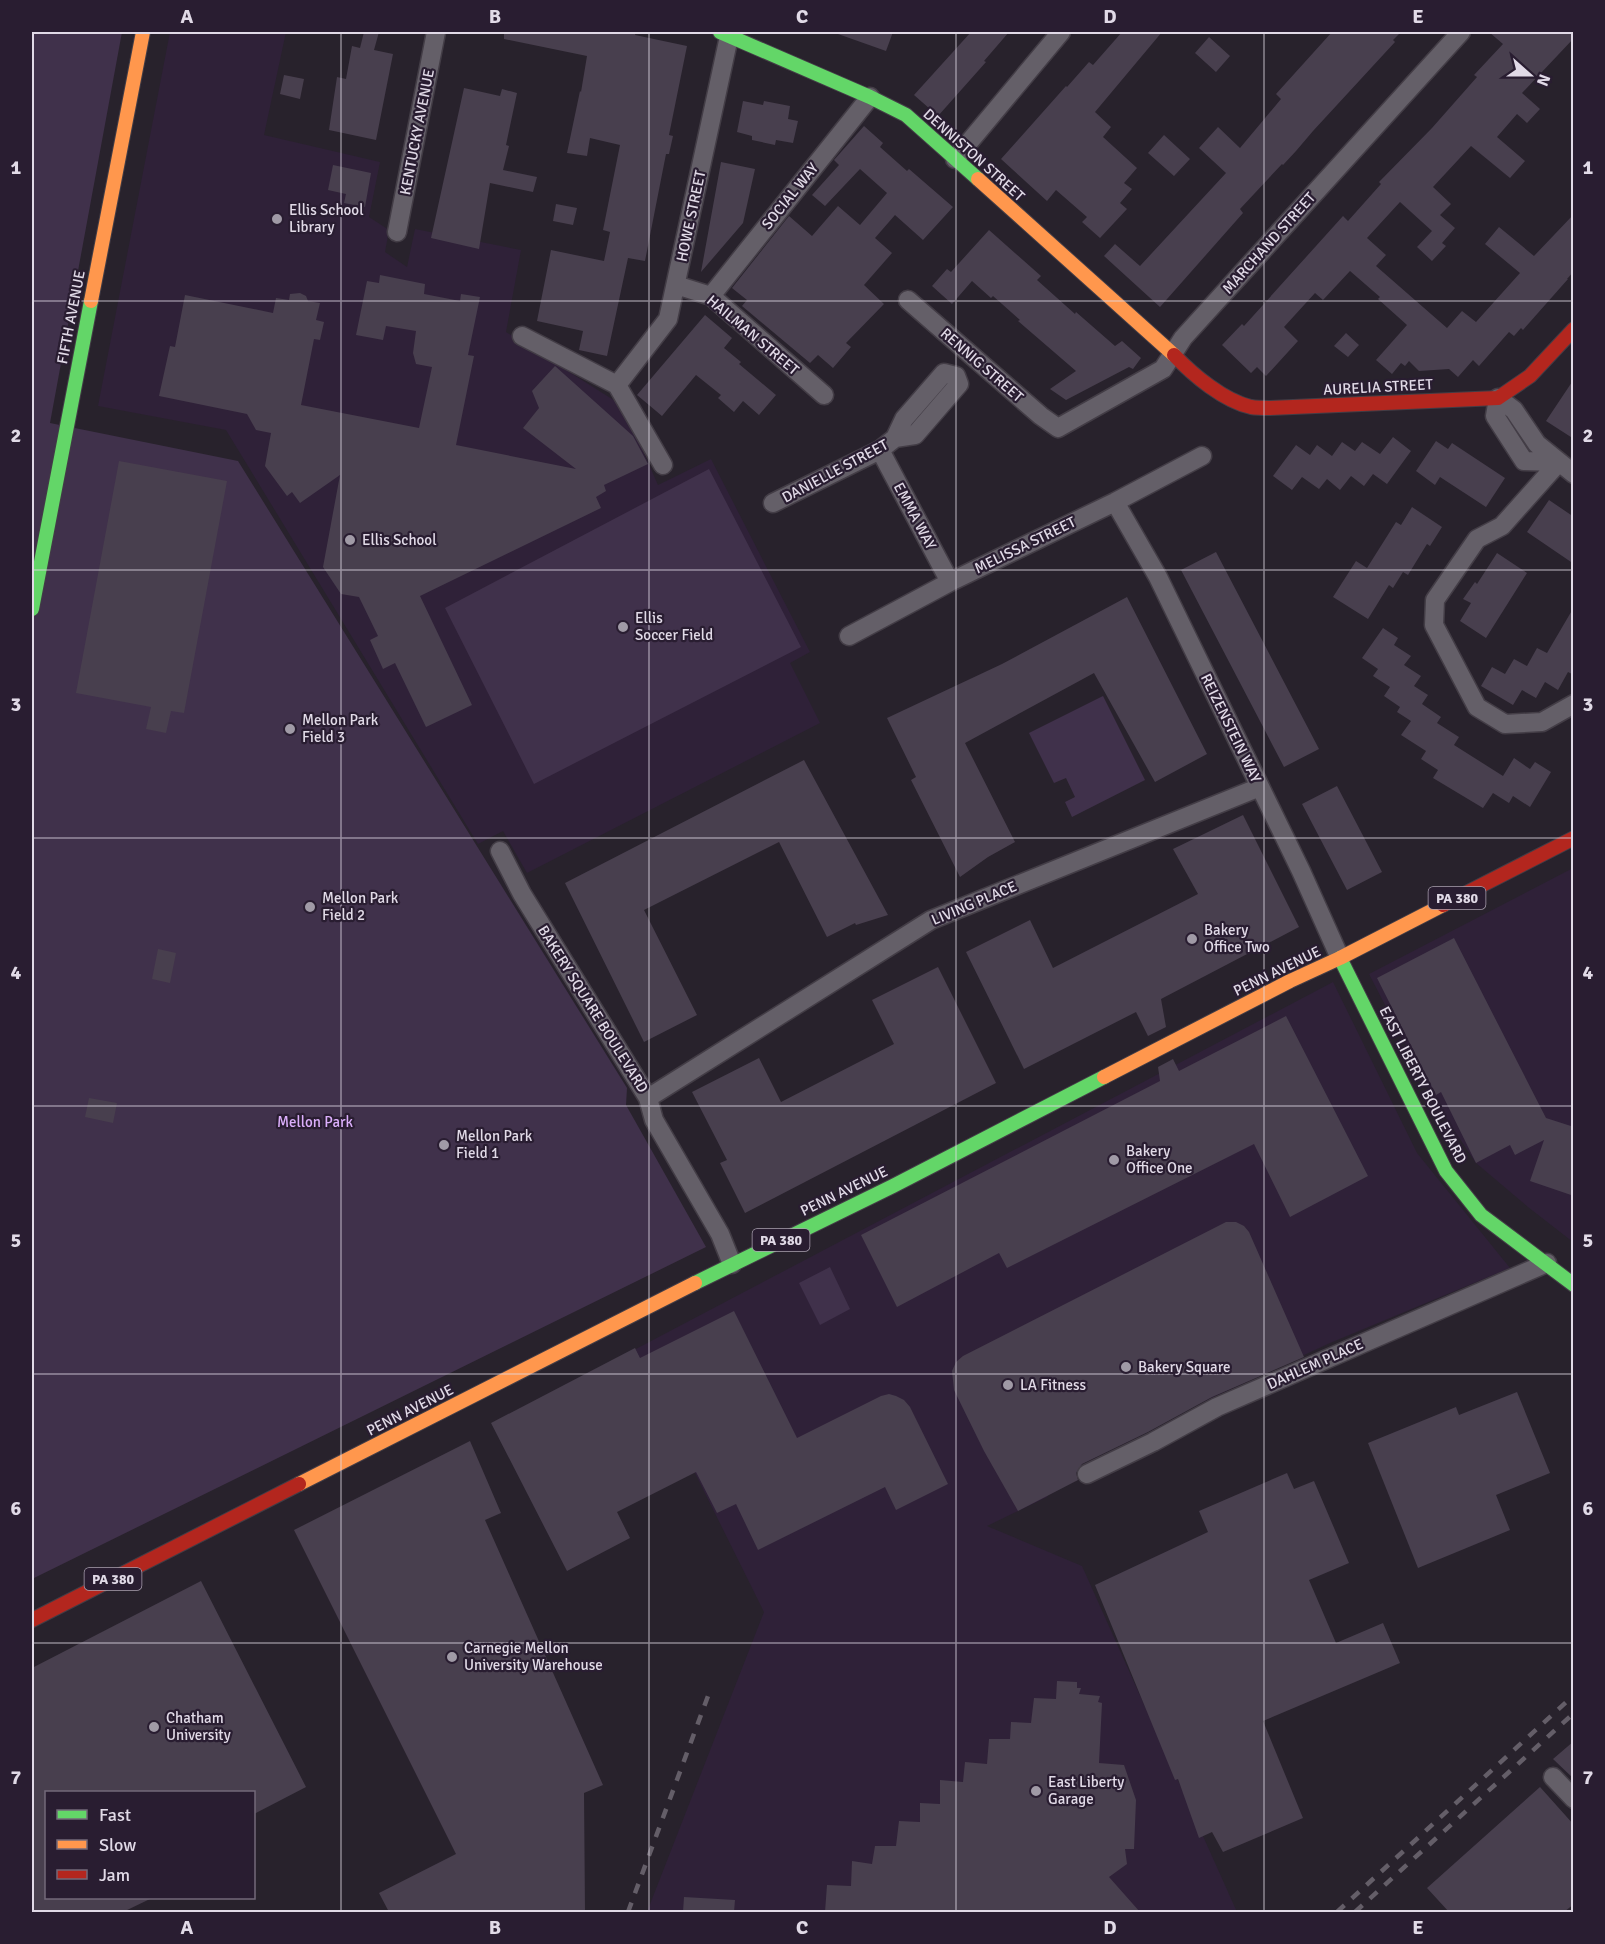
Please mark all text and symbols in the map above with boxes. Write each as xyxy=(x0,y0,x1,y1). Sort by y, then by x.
text: A xyxy=(181,4,194,29)
text: B xyxy=(489,4,501,29)
text: C xyxy=(796,4,808,29)
text: D xyxy=(1103,4,1117,29)
text: E xyxy=(1412,4,1424,29)
north arrow xyxy=(1500,45,1560,105)
street label: KENTUCKY AVENUE xyxy=(396,67,438,197)
text: N xyxy=(1532,71,1554,89)
street label: DENNISTON STREET xyxy=(920,105,1029,206)
text: 1 xyxy=(11,155,22,180)
text: 1 xyxy=(1583,155,1594,180)
street label: SOCIAL WAY xyxy=(758,159,822,233)
street label: HOWE STREET xyxy=(673,168,710,263)
street label: MARCHAND STREET xyxy=(1219,188,1320,297)
place label: Ellis School Library xyxy=(289,201,364,236)
marker: Ellis School Library xyxy=(270,212,284,226)
street label: FIFTH AVENUE xyxy=(53,269,89,365)
street label: HAILMAN STREET xyxy=(703,291,803,379)
street label: RENNIG STREET xyxy=(937,324,1028,406)
street label: AURELIA STREET xyxy=(1323,375,1434,399)
text: 2 xyxy=(11,423,21,448)
text: 2 xyxy=(1583,423,1593,448)
street label: DANIELLE STREET xyxy=(779,435,892,507)
street label: EMMA WAY xyxy=(890,479,940,553)
street label: MELISSA STREET xyxy=(971,512,1079,577)
place label: Ellis School xyxy=(362,531,437,549)
marker: Ellis School xyxy=(343,533,357,547)
place label: Ellis Soccer Field xyxy=(635,609,713,644)
marker: Ellis Soccer Field xyxy=(616,620,630,634)
street label: REIZENSTEIN WAY xyxy=(1197,671,1265,786)
text: 3 xyxy=(11,692,21,717)
text: 3 xyxy=(1583,692,1593,717)
place label: Mellon Park Field 3 xyxy=(302,711,379,746)
marker: Mellon Park Field 3 xyxy=(283,722,297,736)
street label: LIVING PLACE xyxy=(929,877,1019,929)
road number: PA 380 xyxy=(1428,887,1486,909)
place label: Mellon Park Field 2 xyxy=(322,889,399,924)
marker: Mellon Park Field 2 xyxy=(303,900,317,914)
place label: Bakery Office Two xyxy=(1204,921,1270,956)
street label: BAKERY SQUARE BOULEVARD xyxy=(534,922,652,1096)
marker: Bakery Office Two xyxy=(1185,932,1199,946)
street label: PENN AVENUE xyxy=(1230,942,1324,1000)
text: 4 xyxy=(11,960,22,985)
text: 4 xyxy=(1583,960,1594,985)
street label: EAST LIBERTY BOULEVARD xyxy=(1376,1003,1470,1167)
park label: Mellon Park xyxy=(277,1113,354,1131)
place label: Mellon Park Field 1 xyxy=(456,1127,533,1162)
marker: Mellon Park Field 1 xyxy=(437,1138,451,1152)
place label: Bakery Office One xyxy=(1126,1142,1193,1177)
marker: Bakery Office One xyxy=(1107,1153,1121,1167)
street label: PENN AVENUE xyxy=(797,1162,891,1220)
text: 5 xyxy=(11,1228,21,1253)
text: 5 xyxy=(1583,1228,1593,1253)
road number: PA 380 xyxy=(752,1229,810,1251)
street label: DAHLEM PLACE xyxy=(1264,1335,1366,1393)
place label: Bakery Square xyxy=(1138,1358,1230,1376)
marker: Bakery Square xyxy=(1119,1360,1133,1374)
place label: LA Fitness xyxy=(1020,1376,1086,1394)
marker: LA Fitness xyxy=(1001,1378,1015,1392)
street label: PENN AVENUE xyxy=(364,1380,456,1440)
text: 6 xyxy=(11,1496,22,1521)
text: 6 xyxy=(1583,1496,1594,1521)
road number: PA 380 xyxy=(84,1568,142,1590)
place label: Carnegie Mellon University Warehouse xyxy=(464,1639,603,1674)
marker: Carnegie Mellon University Warehouse xyxy=(445,1650,459,1664)
place label: Chatham University xyxy=(166,1709,231,1744)
marker: Chatham University xyxy=(147,1720,161,1734)
text: 7 xyxy=(11,1765,22,1790)
text: 7 xyxy=(1583,1765,1594,1790)
place label: East Liberty Garage xyxy=(1048,1773,1124,1808)
marker: East Liberty Garage xyxy=(1029,1784,1043,1798)
legend xyxy=(45,1791,255,1899)
text: Fast xyxy=(99,1804,131,1826)
text: Slow xyxy=(99,1834,136,1856)
text: Jam xyxy=(99,1864,130,1886)
text: A xyxy=(181,1915,194,1940)
text: B xyxy=(489,1915,501,1940)
text: C xyxy=(796,1915,808,1940)
text: D xyxy=(1103,1915,1117,1940)
text: E xyxy=(1412,1915,1424,1940)

